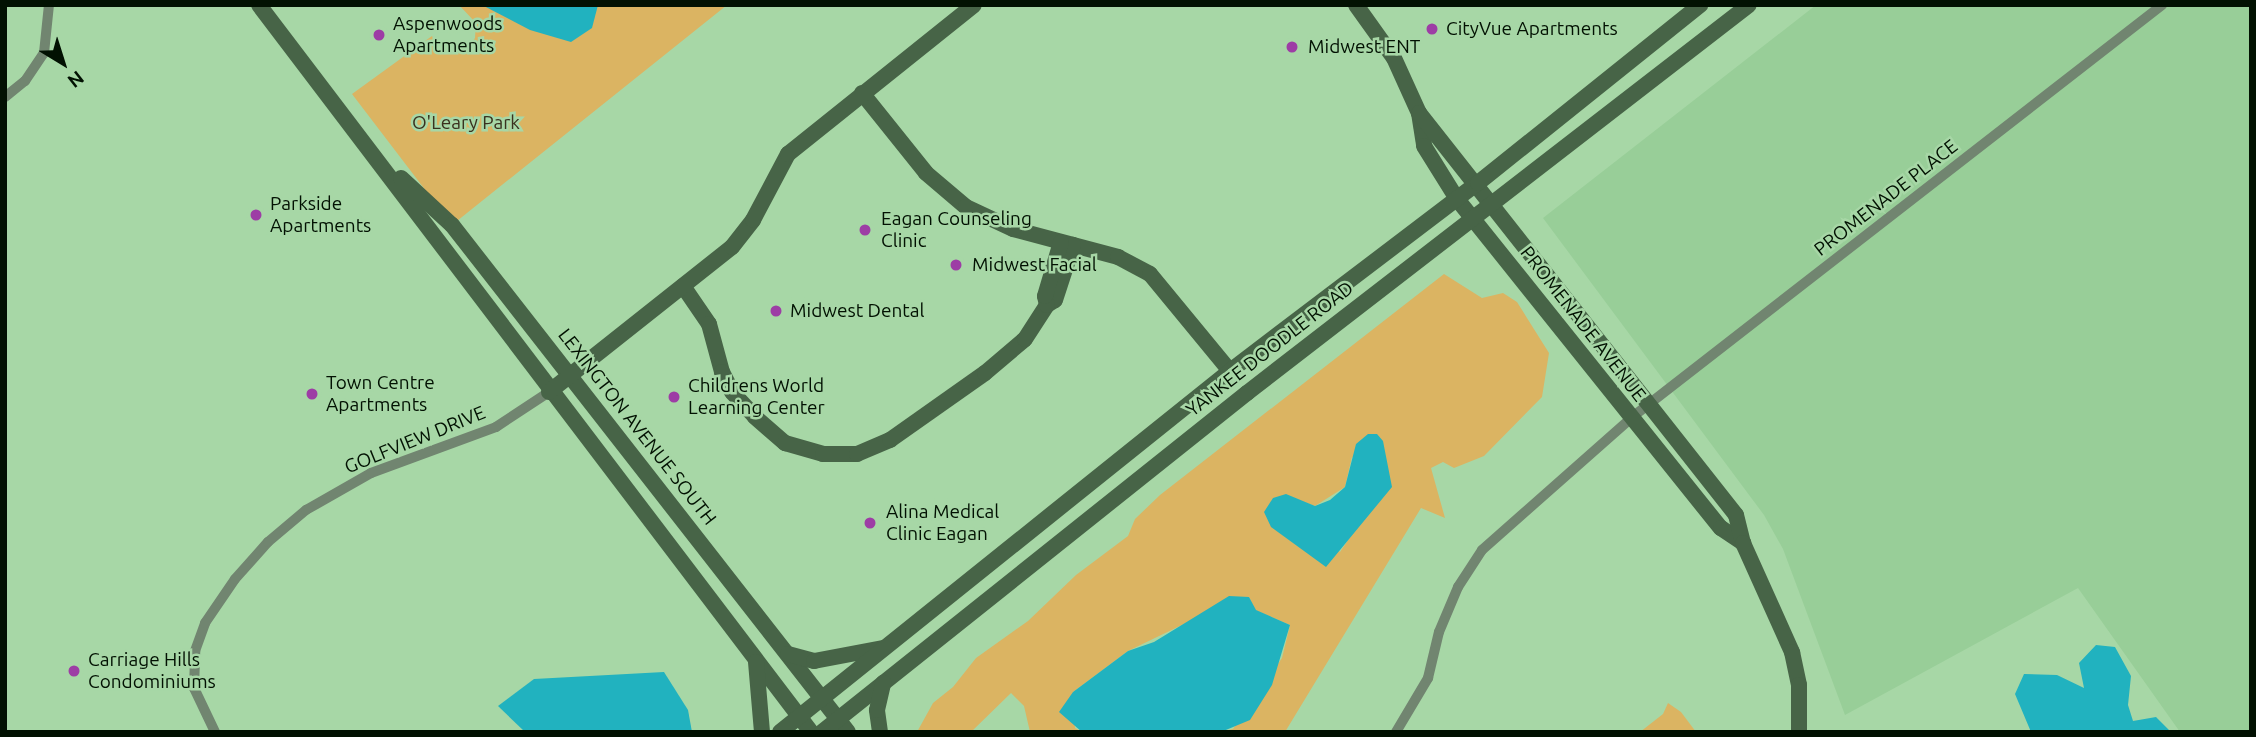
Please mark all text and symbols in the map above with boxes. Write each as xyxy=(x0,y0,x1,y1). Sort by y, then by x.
place label: Aspenwoods Apartments xyxy=(393,13,503,57)
place label: CityVue Apartments xyxy=(1446,18,1618,40)
marker: CityVue Apartments xyxy=(1424,21,1440,37)
marker: Aspenwoods Apartments xyxy=(371,27,387,43)
north arrow xyxy=(28,28,98,98)
place label: Midwest ENT xyxy=(1308,36,1420,58)
marker: Midwest ENT xyxy=(1282,37,1302,57)
text: N xyxy=(64,67,88,93)
park label: O'Leary Park xyxy=(412,112,520,134)
street label: PROMENADE PLACE xyxy=(1810,135,1962,261)
place label: Parkside Apartments xyxy=(270,193,371,237)
marker: Parkside Apartments xyxy=(248,207,264,223)
place label: Eagan Counseling Clinic xyxy=(881,208,1032,252)
marker: Eagan Counseling Clinic xyxy=(855,220,875,240)
street label: PROMENADE AVENUE xyxy=(1515,242,1651,406)
place label: Midwest Facial xyxy=(972,254,1097,276)
marker: Midwest Facial xyxy=(946,255,966,275)
street label: YANKEE DOODLE ROAD xyxy=(1182,277,1358,421)
place label: Midwest Dental xyxy=(790,300,924,322)
marker: Midwest Dental xyxy=(768,303,784,319)
street label: LEXINGTON AVENUE SOUTH xyxy=(553,324,721,530)
place label: Town Centre Apartments xyxy=(326,372,435,416)
place label: Childrens World Learning Center xyxy=(688,375,825,419)
marker: Town Centre Apartments xyxy=(304,386,320,402)
marker: Childrens World Learning Center xyxy=(666,389,682,405)
street label: GOLFVIEW DRIVE xyxy=(341,401,489,479)
place label: Alina Medical Clinic Eagan xyxy=(886,501,999,545)
marker: Alina Medical Clinic Eagan xyxy=(860,513,880,533)
place label: Carriage Hills Condominiums xyxy=(88,649,216,693)
marker: Carriage Hills Condominiums xyxy=(66,663,82,679)

